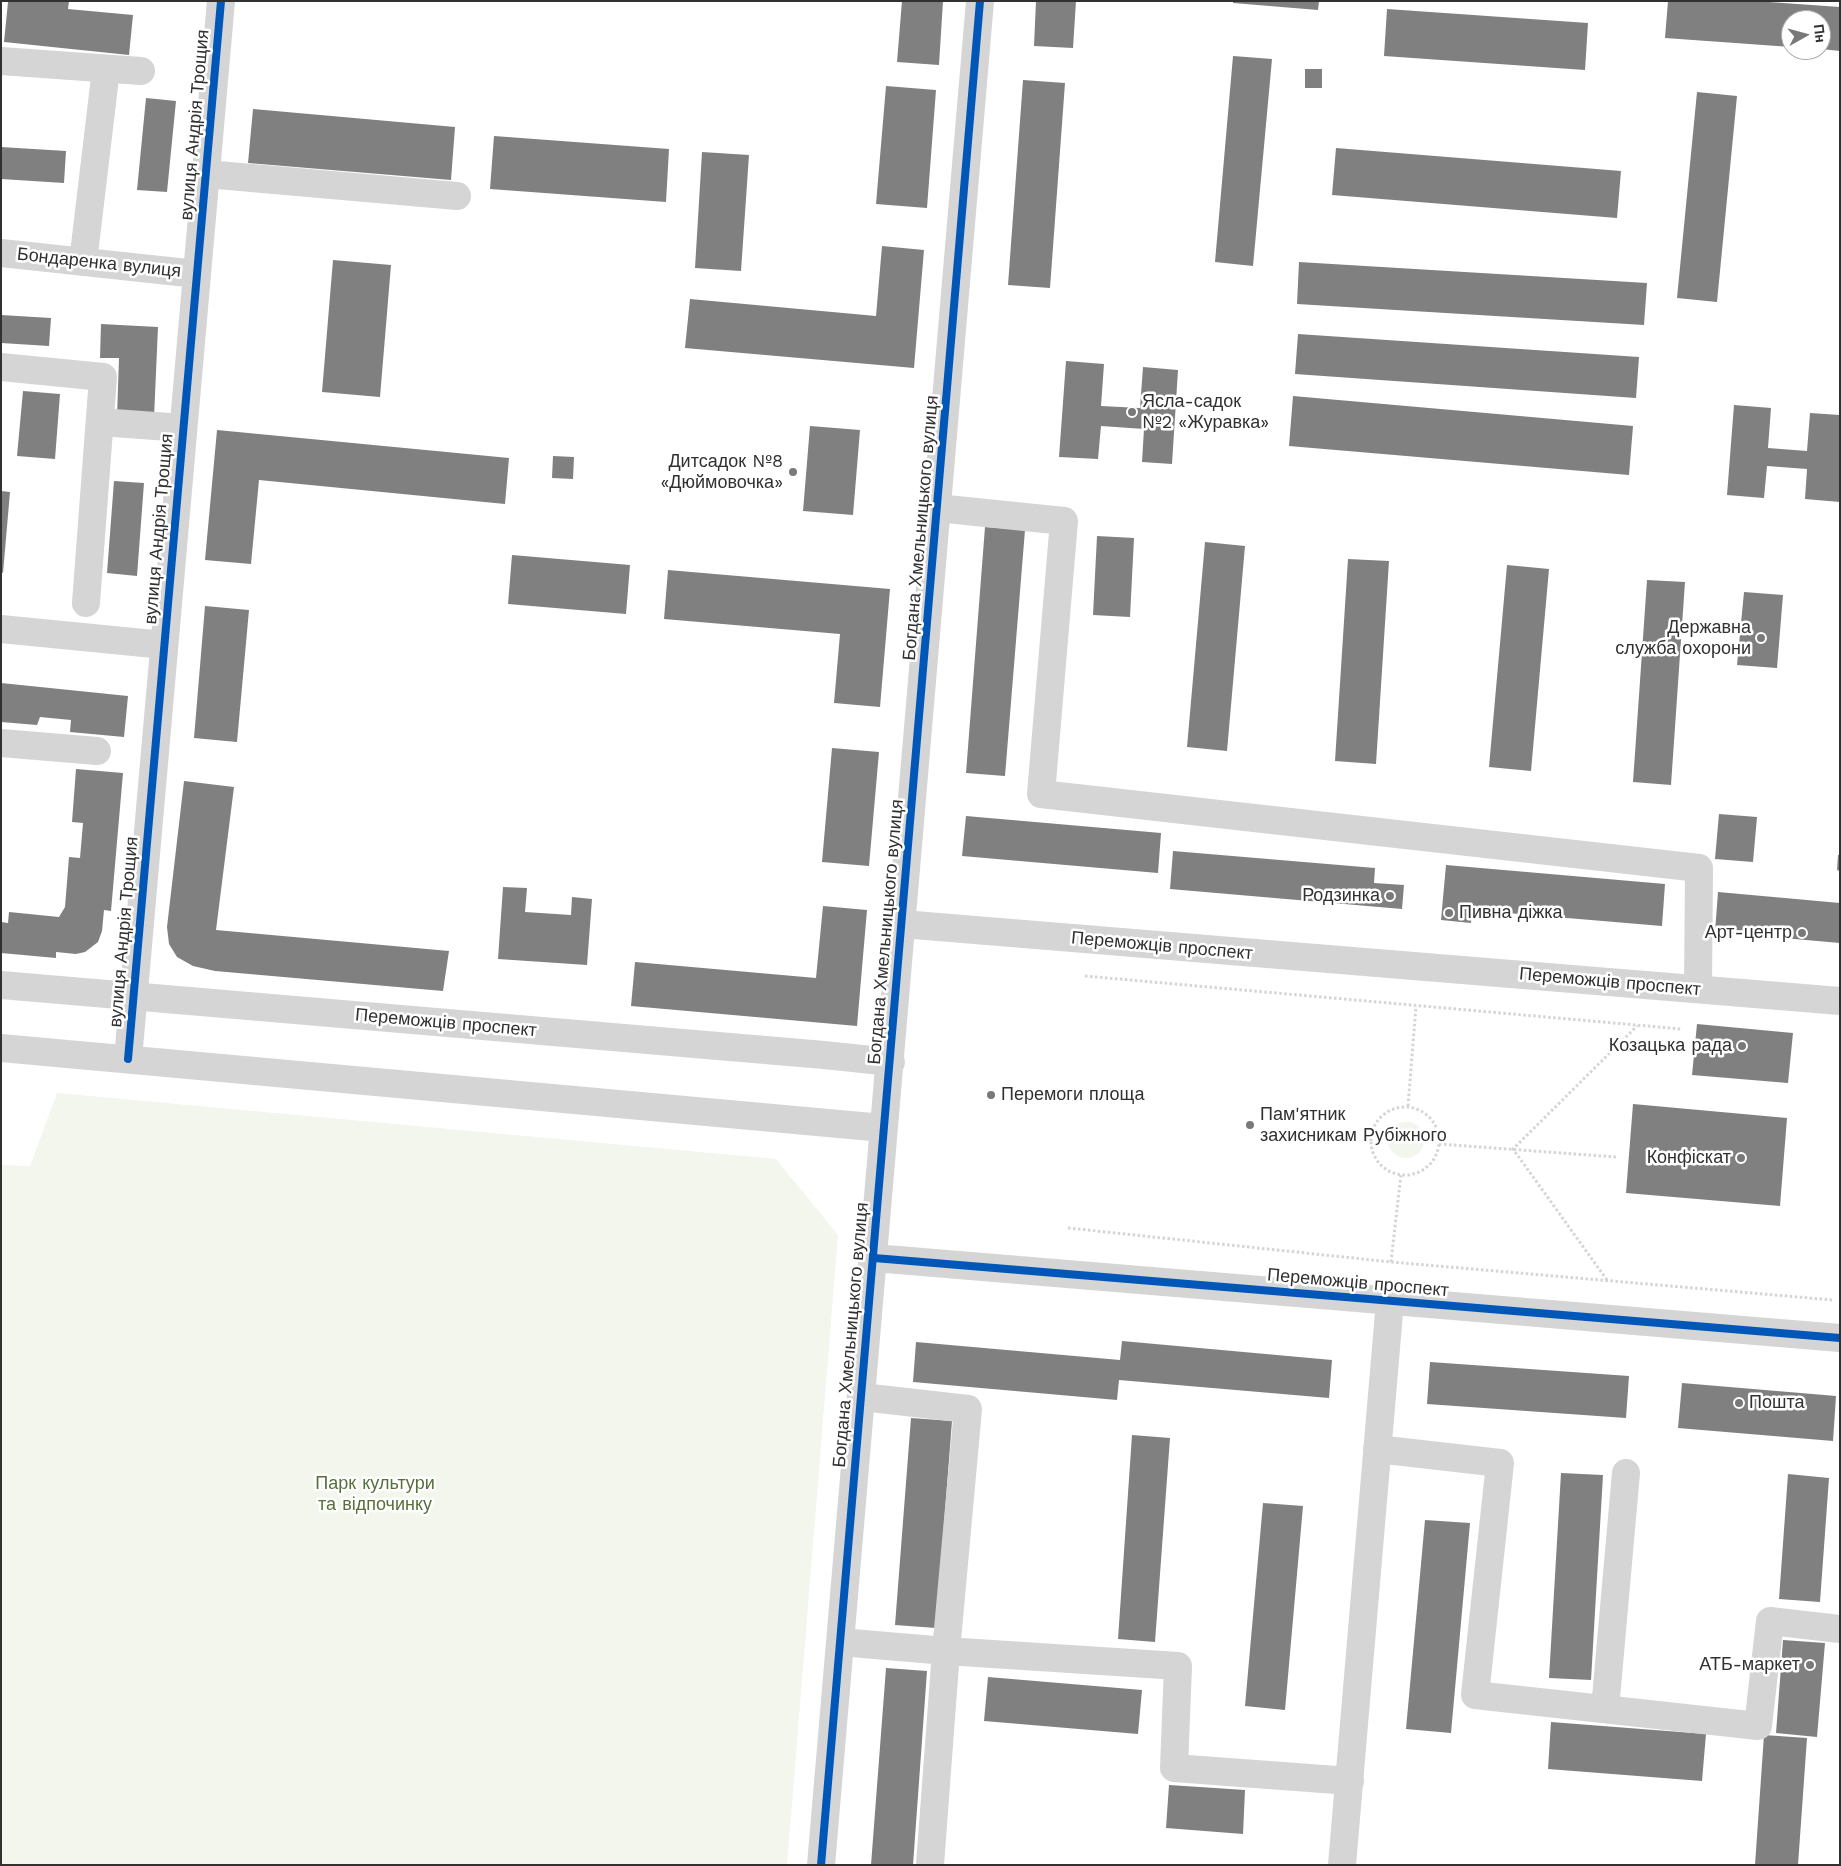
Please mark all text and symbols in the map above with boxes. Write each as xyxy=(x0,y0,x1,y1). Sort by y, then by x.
north arrow xyxy=(1781,10,1831,60)
text: Пн xyxy=(1811,23,1829,43)
street label: вулиця Андрія Трощия xyxy=(176,29,214,221)
street label: Бондаренка вулиця xyxy=(16,244,182,282)
place label: Ясла-садок №2 «Журавка» xyxy=(1142,391,1269,434)
street label: Богдана Хмельницького вулиця xyxy=(899,394,943,662)
marker: Ясла-садок №2 «Журавка» xyxy=(1126,406,1138,418)
street label: вулиця Андрія Трощия xyxy=(140,433,178,625)
place label: Дитсадок №8 «Дюймовочка» xyxy=(660,451,783,494)
marker: Дитсадок №8 «Дюймовочка» xyxy=(787,466,799,478)
place label: Державна служба охорони xyxy=(1615,617,1751,660)
marker: Державна служба охорони xyxy=(1755,632,1767,644)
street label: Богдана Хмельницького вулиця xyxy=(864,798,908,1066)
street label: вулиця Андрія Трощия xyxy=(105,836,143,1028)
place label: Родзинка xyxy=(1302,885,1380,907)
marker: Родзинка xyxy=(1384,890,1396,902)
place label: Пивна діжка xyxy=(1459,902,1562,924)
marker: Пивна діжка xyxy=(1443,907,1455,919)
place label: Арт-центр xyxy=(1705,922,1792,944)
street label: Переможців проспект xyxy=(1070,927,1254,965)
marker: Арт-центр xyxy=(1796,927,1808,939)
street label: Переможців проспект xyxy=(1518,963,1702,1001)
street label: Переможців проспект xyxy=(354,1004,538,1042)
place label: Козацька рада xyxy=(1609,1035,1732,1057)
marker: Козацька рада xyxy=(1736,1040,1748,1052)
place label: Перемоги площа xyxy=(1001,1084,1144,1106)
marker: Перемоги площа xyxy=(985,1089,997,1101)
place label: Пам'ятник захисникам Рубіжного xyxy=(1260,1104,1447,1146)
marker: Пам'ятник захисникам Рубіжного xyxy=(1244,1119,1256,1131)
place label: Конфіскат xyxy=(1647,1147,1731,1169)
marker: Конфіскат xyxy=(1735,1152,1747,1164)
street label: Богдана Хмельницького вулиця xyxy=(829,1201,873,1469)
street label: Переможців проспект xyxy=(1266,1264,1450,1302)
place label: Пошта xyxy=(1749,1392,1804,1414)
marker: Пошта xyxy=(1733,1397,1745,1409)
park label: Парк культури та відпочинку xyxy=(315,1473,435,1516)
place label: АТБ-маркет xyxy=(1699,1654,1800,1676)
marker: АТБ-маркет xyxy=(1804,1659,1816,1671)

